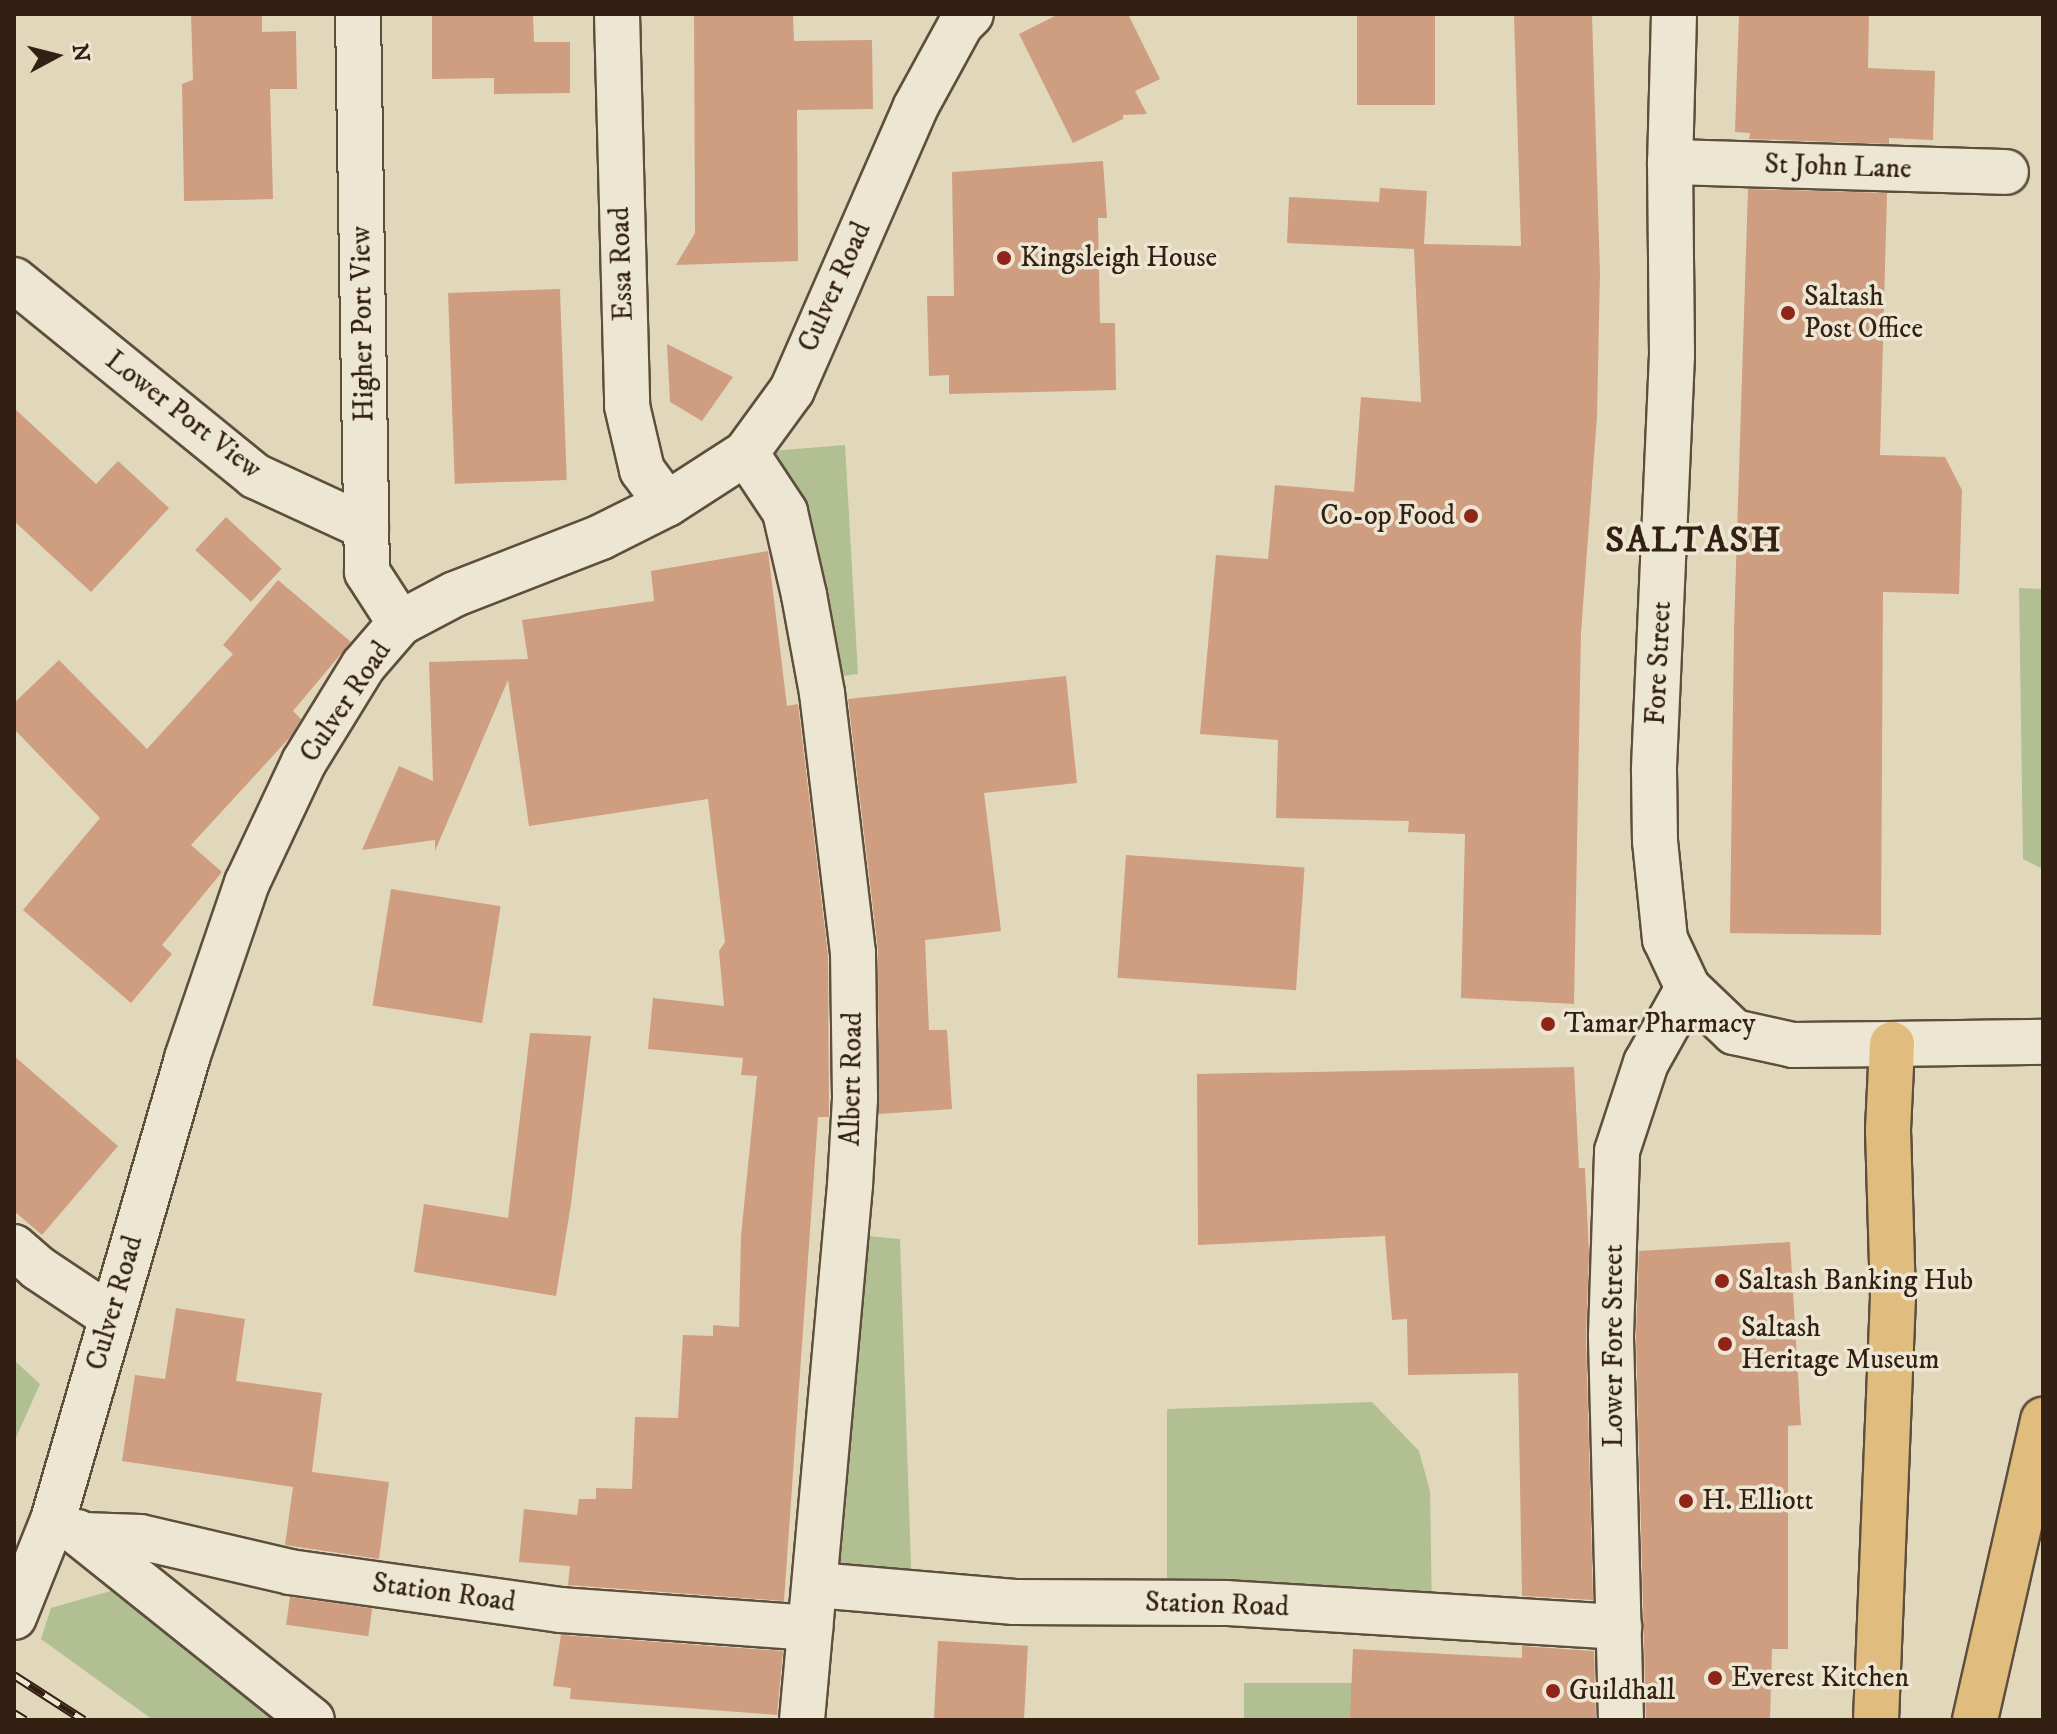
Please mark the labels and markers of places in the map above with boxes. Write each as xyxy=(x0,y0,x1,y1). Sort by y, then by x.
place label: Kingsleigh House xyxy=(1020,241,1217,275)
marker: Kingsleigh House xyxy=(995,249,1013,267)
place label: Saltash Post Office xyxy=(1804,280,1923,346)
marker: Saltash Post Office xyxy=(1779,304,1797,322)
place label: Co-op Food xyxy=(1320,499,1455,533)
marker: Co-op Food xyxy=(1462,507,1480,525)
place label: Tamar Pharmacy xyxy=(1564,1007,1755,1041)
marker: Tamar Pharmacy xyxy=(1539,1015,1557,1033)
place label: Saltash Banking Hub xyxy=(1738,1264,1973,1298)
marker: Saltash Banking Hub xyxy=(1713,1272,1731,1290)
place label: Saltash Heritage Museum xyxy=(1741,1311,1940,1377)
marker: Saltash Heritage Museum xyxy=(1716,1335,1734,1353)
place label: H. Elliott xyxy=(1702,1484,1814,1518)
marker: H. Elliott xyxy=(1677,1492,1695,1510)
place label: Everest Kitchen xyxy=(1731,1661,1909,1695)
marker: Everest Kitchen xyxy=(1706,1669,1724,1687)
place label: Guildhall xyxy=(1569,1674,1675,1708)
marker: Guildhall xyxy=(1544,1682,1562,1700)

